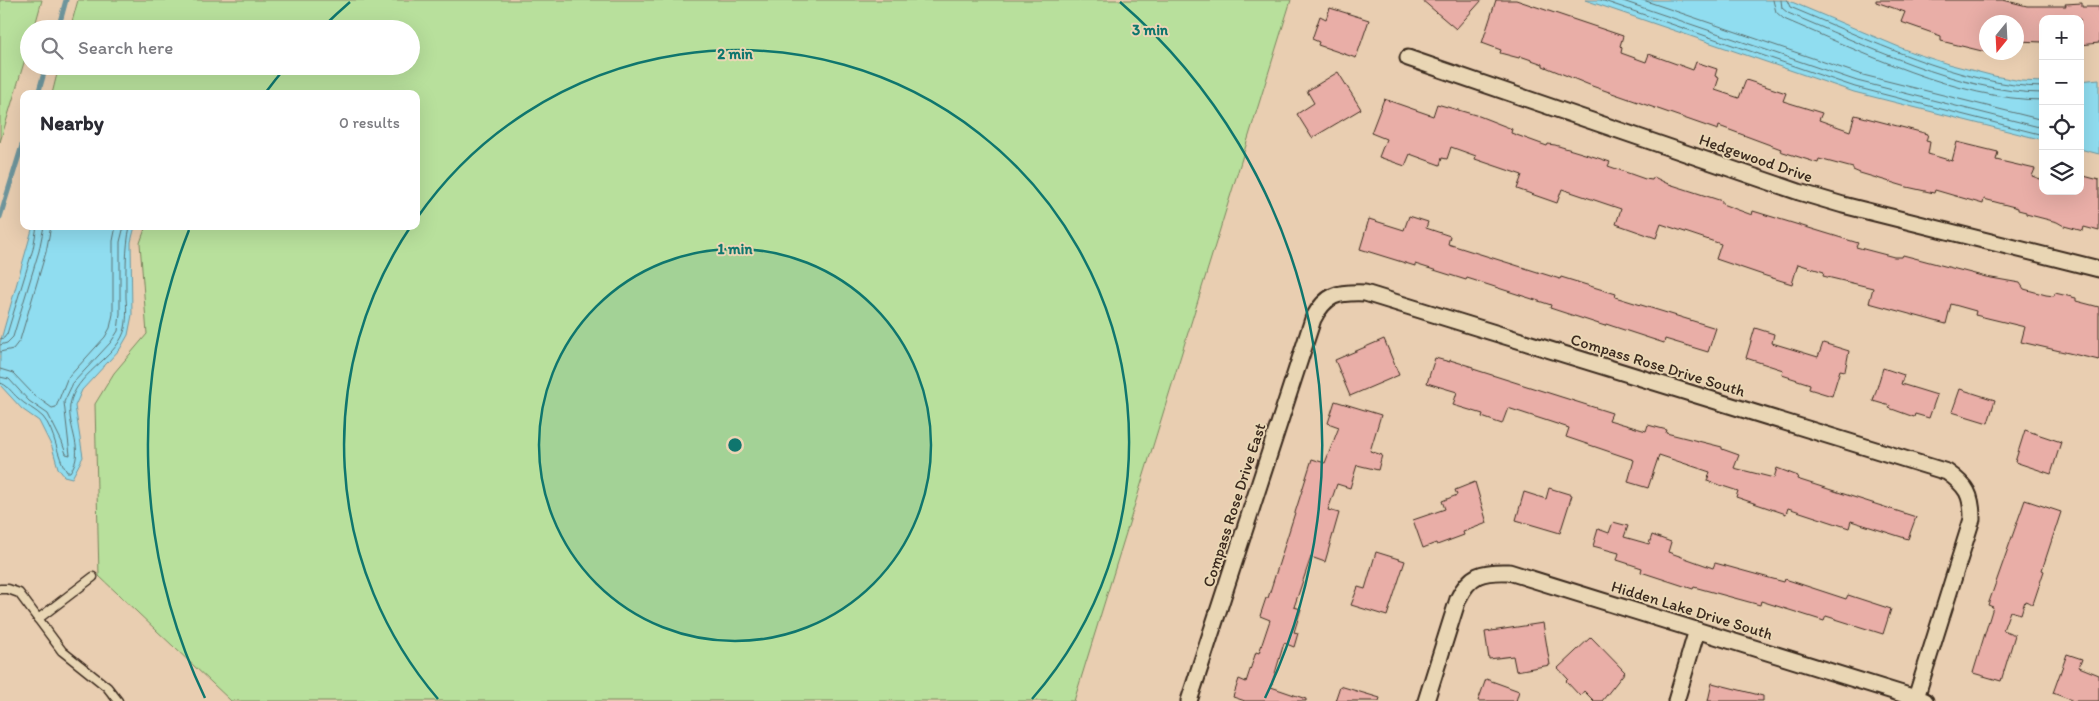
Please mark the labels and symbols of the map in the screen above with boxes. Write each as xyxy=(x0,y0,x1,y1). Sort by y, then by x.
north arrow xyxy=(1979,15,2024,60)
text: 3 min xyxy=(1132,21,1169,39)
text: 2 min xyxy=(717,45,754,63)
street label: Hedgewood Drive xyxy=(1697,130,1816,186)
text: 1 min xyxy=(718,240,753,258)
street label: Compass Rose Drive South xyxy=(1568,329,1748,401)
street label: Compass Rose Drive East xyxy=(1198,421,1270,589)
centre of rings xyxy=(726,436,744,454)
street label: Hidden Lake Drive South xyxy=(1609,576,1775,644)

